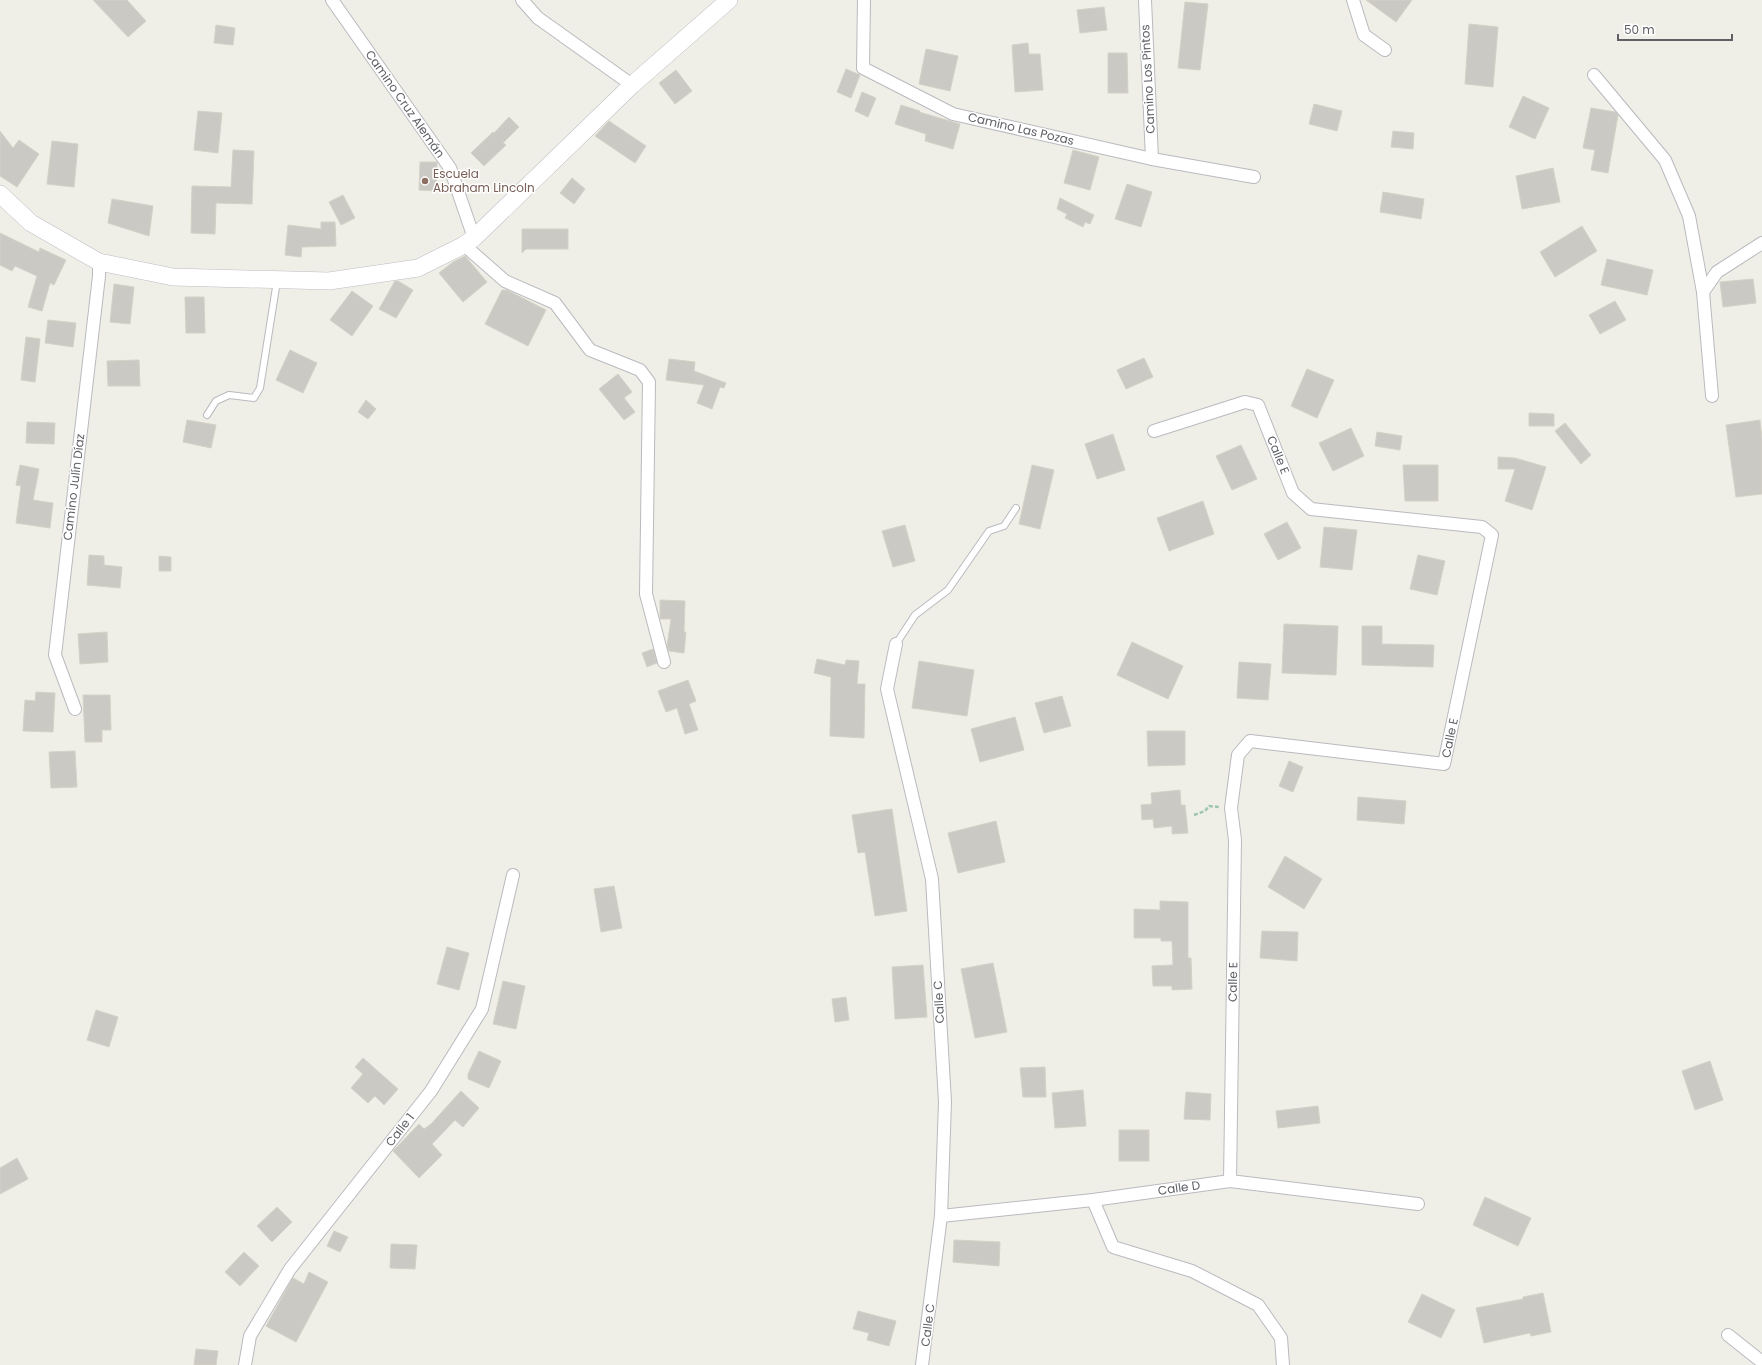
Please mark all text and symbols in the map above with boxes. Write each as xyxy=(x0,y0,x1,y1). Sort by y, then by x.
scale bar xyxy=(1618,16,1732,42)
text: 50 m xyxy=(1624,21,1655,38)
street label: Camino Los Pintos xyxy=(1136,24,1159,134)
street label: Camino Cruz Alemán xyxy=(362,46,449,161)
street label: Camino Las Pozas xyxy=(966,108,1076,149)
place label: Escuela Abraham Lincoln xyxy=(433,165,535,196)
marker: Escuela Abraham Lincoln xyxy=(420,176,430,186)
street label: Camino Julín Díaz xyxy=(59,433,88,541)
street label: Calle E xyxy=(1263,433,1294,477)
street label: Calle E xyxy=(1437,717,1462,759)
street label: Calle E xyxy=(1224,962,1241,1002)
street label: Calle C xyxy=(929,980,948,1024)
street label: Calle 1 xyxy=(381,1110,418,1150)
street label: Calle D xyxy=(1157,1176,1201,1199)
street label: Calle C xyxy=(916,1302,939,1347)

